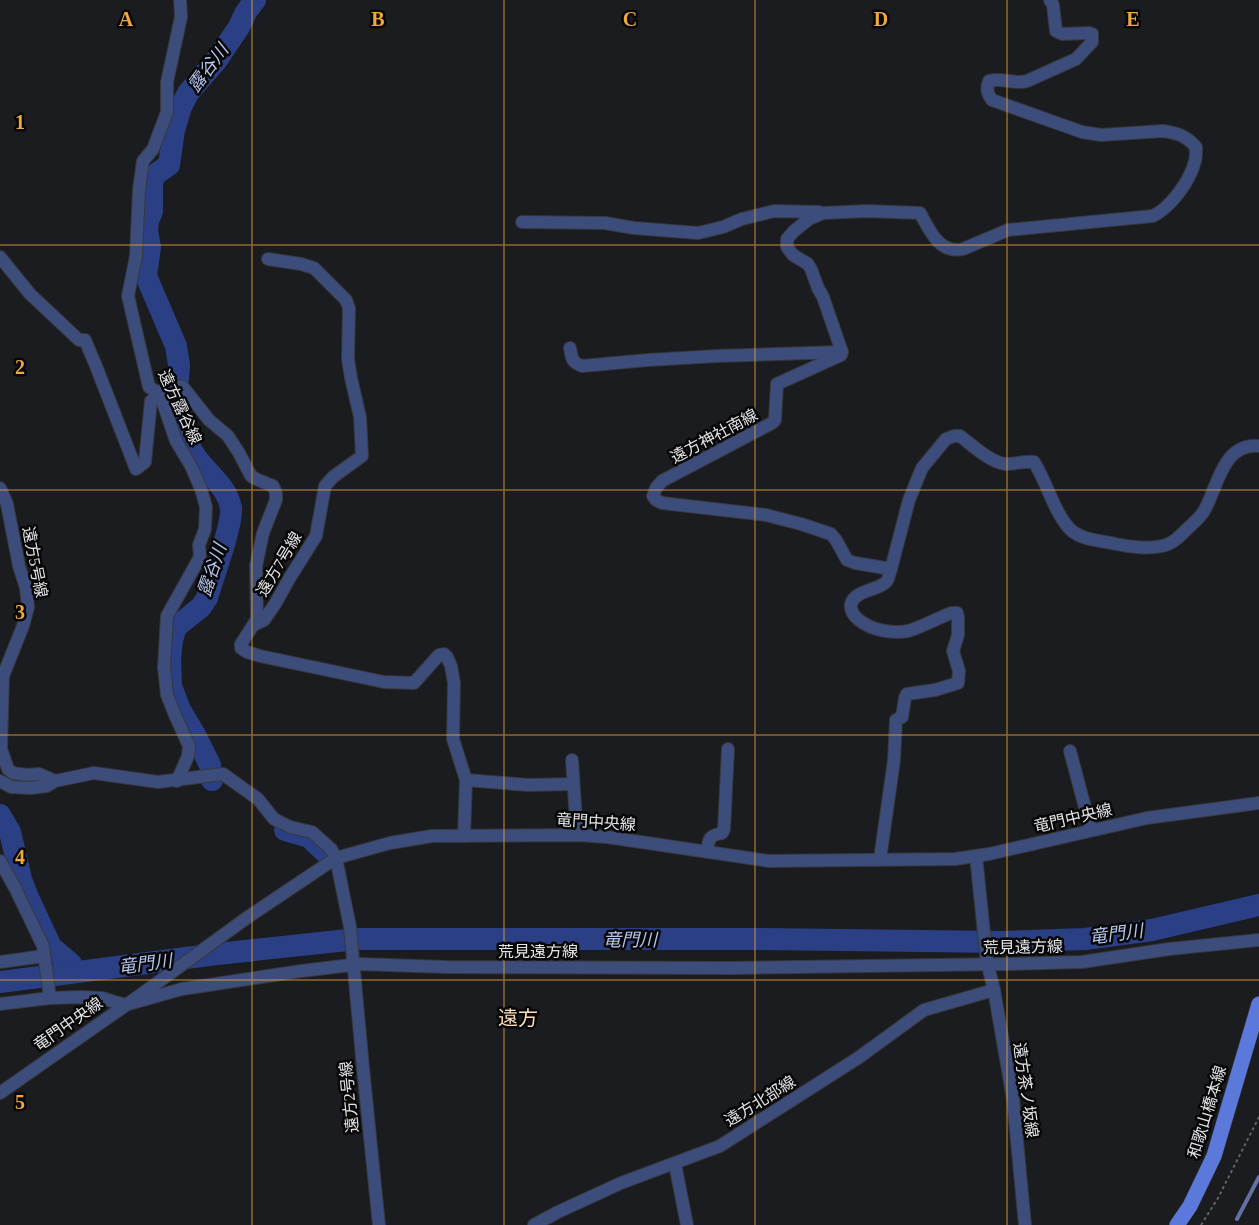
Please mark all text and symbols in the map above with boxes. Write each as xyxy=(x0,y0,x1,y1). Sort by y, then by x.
text: A xyxy=(119,8,134,30)
text: B xyxy=(371,8,385,30)
text: C xyxy=(623,8,637,30)
text: D xyxy=(874,8,888,30)
text: E xyxy=(1126,8,1140,30)
water label: 露谷川 xyxy=(184,39,233,96)
text: 1 xyxy=(15,111,25,133)
text: 2 xyxy=(15,356,25,378)
street label: 遠方露谷線 xyxy=(155,367,205,447)
street label: 遠方神社南線 xyxy=(668,406,760,466)
street label: 遠方5号線 xyxy=(20,525,50,599)
street label: 遠方7号線 xyxy=(253,529,305,599)
water label: 露谷川 xyxy=(194,539,231,599)
text: 3 xyxy=(15,601,25,623)
street label: 竜門中央線 xyxy=(1032,801,1114,835)
street label: 竜門中央線 xyxy=(555,811,637,833)
text: 4 xyxy=(15,846,25,868)
water label: 竜門川 xyxy=(1088,921,1146,947)
water label: 竜門川 xyxy=(603,930,659,950)
street label: 荒見遠方線 xyxy=(983,938,1063,956)
street label: 荒見遠方線 xyxy=(498,943,578,960)
water label: 竜門川 xyxy=(117,951,175,977)
street label: 竜門中央線 xyxy=(30,994,106,1054)
district label: 遠方 xyxy=(498,1007,538,1029)
street label: 遠方茶ノ坂線 xyxy=(1011,1041,1041,1139)
street label: 遠方2号線 xyxy=(337,1060,361,1134)
street label: 和歌山橋本線 xyxy=(1185,1064,1229,1160)
street label: 遠方北部線 xyxy=(722,1073,798,1129)
text: 5 xyxy=(15,1091,25,1113)

